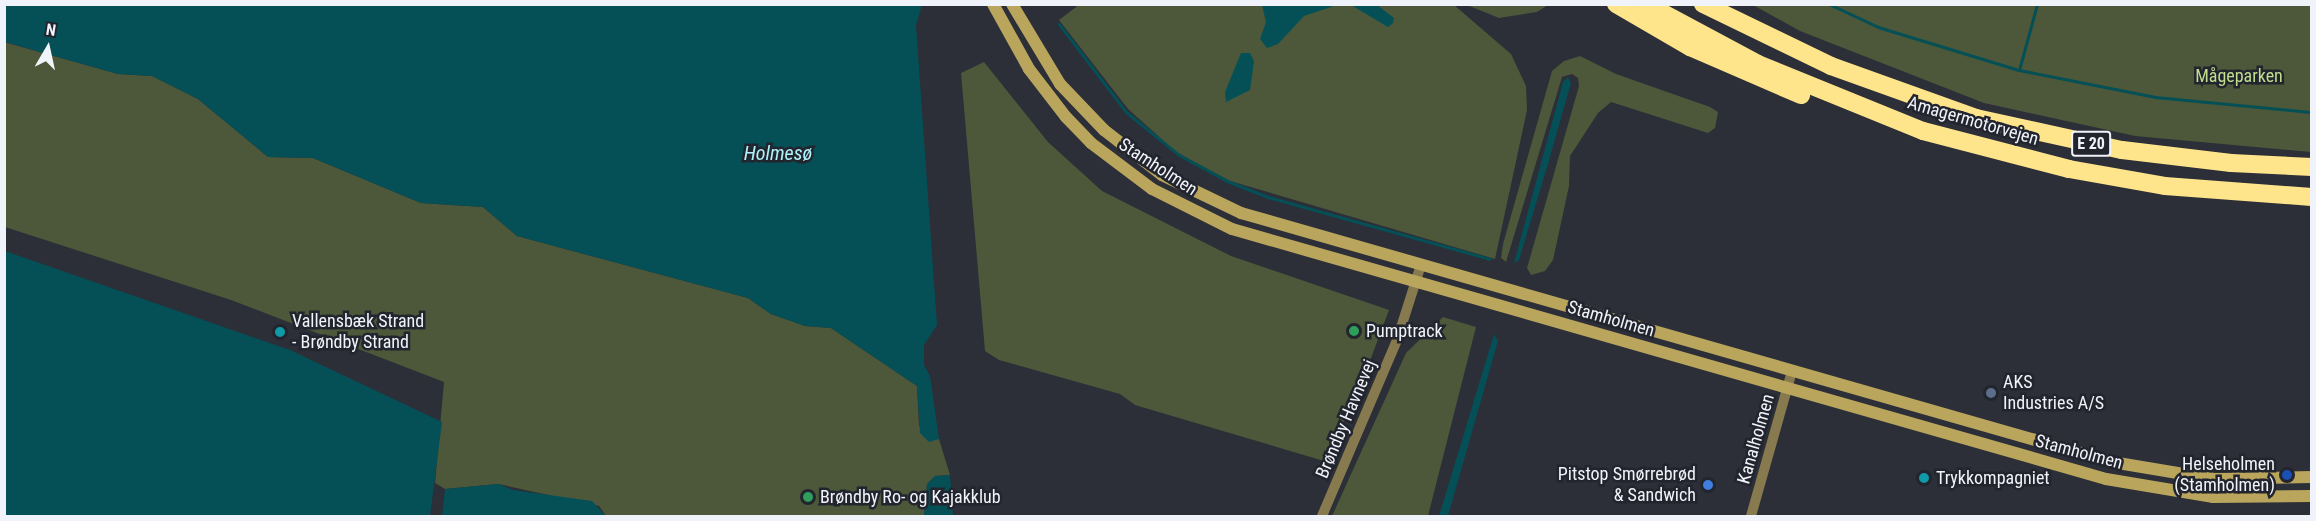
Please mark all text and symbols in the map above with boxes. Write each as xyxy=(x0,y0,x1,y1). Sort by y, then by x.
north arrow xyxy=(18,18,78,78)
text: N xyxy=(45,20,57,40)
park label: Mågeparken xyxy=(2195,65,2283,87)
street label: Amagermotorvejen xyxy=(1905,92,2041,150)
road number: E 20 xyxy=(2070,131,2112,157)
street label: Stamholmen xyxy=(1115,134,1201,200)
water label: Holmesø xyxy=(744,141,812,165)
street label: Stamholmen xyxy=(1565,296,1657,342)
place label: Vallensbæk Strand - Brøndby Strand xyxy=(292,311,424,354)
place label: Pumptrack xyxy=(1366,320,1443,342)
marker: Pumptrack xyxy=(1347,324,1361,338)
marker: Vallensbæk Strand - Brøndby Strand xyxy=(273,325,287,339)
street label: Brøndby Havnevej xyxy=(1311,356,1381,482)
place label: AKS Industries A/S xyxy=(2003,372,2104,415)
marker: AKS Industries A/S xyxy=(1984,386,1998,400)
street label: Kanalholmen xyxy=(1733,392,1779,486)
street label: Stamholmen xyxy=(2033,430,2125,474)
place label: Helseholmen (Stamholmen) xyxy=(2174,454,2275,496)
place label: Pitstop Smørrebrød & Sandwich xyxy=(1558,464,1696,506)
place label: Trykkompagniet xyxy=(1936,467,2050,489)
marker: Helseholmen (Stamholmen) xyxy=(2280,468,2294,482)
marker: Trykkompagniet xyxy=(1917,471,1931,485)
marker: Pitstop Smørrebrød & Sandwich xyxy=(1701,478,1715,492)
place label: Brøndby Ro- og Kajakklub xyxy=(820,486,1001,508)
marker: Brøndby Ro- og Kajakklub xyxy=(801,490,815,504)

